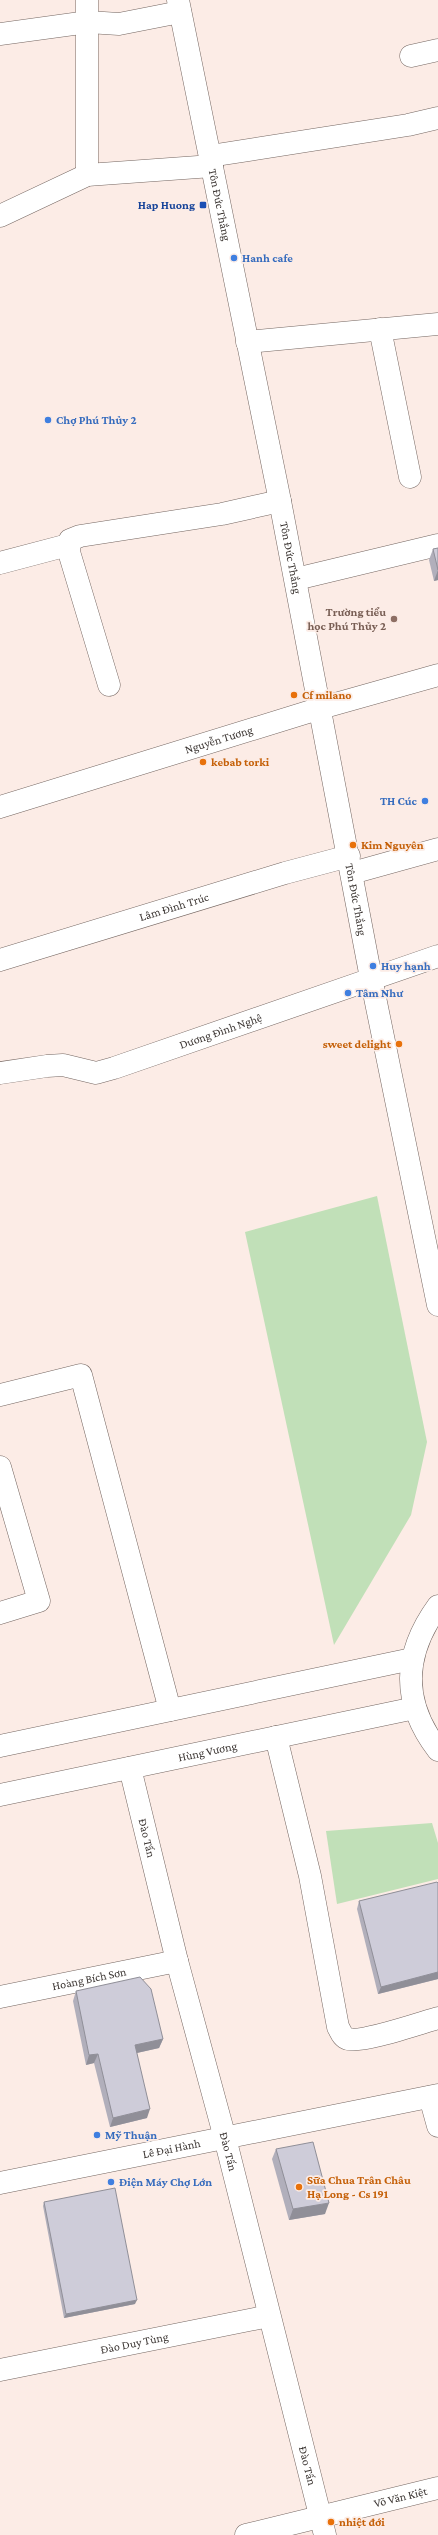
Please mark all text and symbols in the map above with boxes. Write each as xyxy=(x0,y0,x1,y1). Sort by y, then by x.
street label: Tôn Đức Thắng xyxy=(206,168,234,242)
place label: Hap Huong xyxy=(138,198,195,212)
marker: Hap Huong xyxy=(198,200,208,210)
place label: Hanh cafe xyxy=(242,251,293,265)
marker: Hanh cafe xyxy=(229,253,239,263)
place label: Chợ Phú Thủy 2 xyxy=(56,413,137,427)
marker: Chợ Phú Thủy 2 xyxy=(43,415,53,425)
street label: Tôn Đức Thắng xyxy=(277,520,305,595)
place label: Trường tiểu học Phú Thủy 2 xyxy=(307,605,386,633)
marker: Trường tiểu học Phú Thủy 2 xyxy=(389,614,399,624)
place label: Cf milano xyxy=(302,688,352,702)
marker: Cf milano xyxy=(289,690,299,700)
street label: Nguyễn Tương xyxy=(183,722,255,757)
place label: kebab torki xyxy=(211,755,270,769)
marker: kebab torki xyxy=(198,757,208,767)
place label: TH Cúc xyxy=(380,794,418,808)
marker: TH Cúc xyxy=(420,796,430,806)
place label: Kim Nguyên xyxy=(361,838,424,852)
marker: Kim Nguyên xyxy=(348,840,358,850)
street label: Tôn Đức Thắng xyxy=(342,862,370,937)
street label: Lâm Đình Trúc xyxy=(138,890,211,924)
place label: Huy hạnh xyxy=(381,959,431,973)
marker: Huy hạnh xyxy=(368,961,378,971)
place label: Tâm Như xyxy=(356,986,404,1000)
marker: Tâm Như xyxy=(343,988,353,998)
street label: Dương Đình Nghệ xyxy=(177,1010,264,1052)
place label: sweet delight xyxy=(323,1037,392,1051)
marker: sweet delight xyxy=(394,1039,404,1049)
street label: Hùng Vương xyxy=(177,1738,238,1765)
street label: Đào Tấn xyxy=(136,1817,159,1860)
street label: Hoàng Bích Sơn xyxy=(51,1964,128,1993)
place label: Mỹ Thuận xyxy=(105,2128,157,2142)
marker: Mỹ Thuận xyxy=(92,2130,102,2140)
street label: Đào Tấn xyxy=(217,2130,240,2173)
street label: Lê Đại Hành xyxy=(141,2136,202,2161)
place label: Sữa Chua Trân Châu Hạ Long - Cs 191 xyxy=(307,2173,411,2201)
place label: Điện Máy Chợ Lớn xyxy=(119,2175,212,2189)
marker: Điện Máy Chợ Lớn xyxy=(106,2177,116,2187)
marker: Sữa Chua Trân Châu Hạ Long - Cs 191 xyxy=(294,2182,304,2192)
street label: Đào Duy Tùng xyxy=(99,2329,170,2357)
street label: Đào Tấn xyxy=(296,2445,319,2487)
street label: Võ Văn Kiệt xyxy=(372,2484,430,2510)
place label: nhiệt đới xyxy=(339,2515,385,2529)
marker: nhiệt đới xyxy=(326,2517,336,2527)

